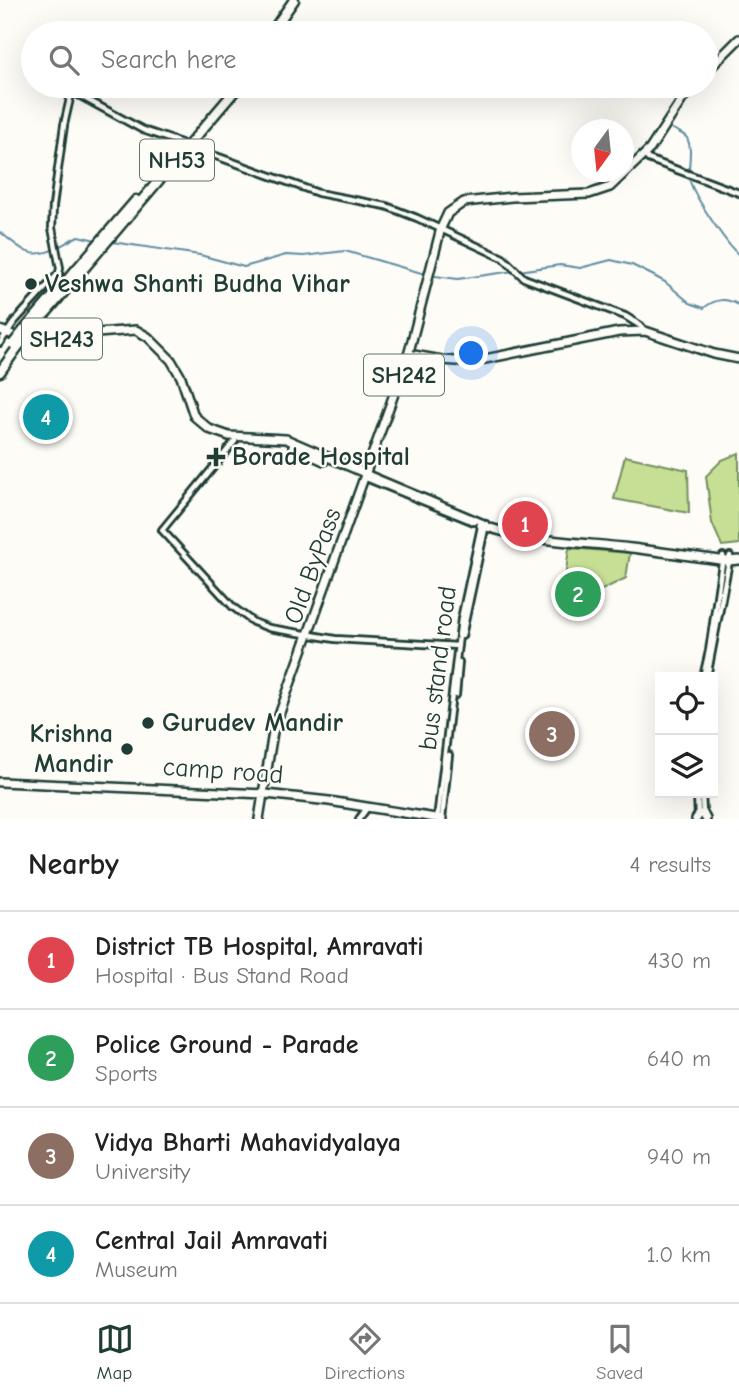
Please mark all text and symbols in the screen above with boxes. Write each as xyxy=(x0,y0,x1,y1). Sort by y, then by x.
search box xyxy=(21,21,718,98)
icon: search xyxy=(45,41,83,79)
text: Search here xyxy=(101,45,236,75)
north arrow xyxy=(571,119,634,182)
road number: NH53 xyxy=(140,140,214,180)
place label: Veshwa Shanti Budha Vihar xyxy=(45,269,350,299)
marker: Veshwa Shanti Budha Vihar xyxy=(23,276,39,292)
road number: SH243 xyxy=(22,318,102,360)
your location xyxy=(454,336,488,370)
road number: SH242 xyxy=(364,354,444,396)
pin: 4 xyxy=(23,391,69,443)
place label: Borade Hospital xyxy=(232,442,410,472)
marker: Borade Hospital xyxy=(206,447,226,467)
pin: 1 xyxy=(502,498,548,550)
street label: Old ByPass xyxy=(278,504,348,628)
pin: 2 xyxy=(555,568,601,620)
street label: bus stand road xyxy=(413,584,463,752)
map controls xyxy=(655,672,718,798)
button: locate xyxy=(655,672,718,735)
place label: Gurudev Mandir xyxy=(162,708,344,738)
pin: 3 xyxy=(529,708,575,760)
marker: Gurudev Mandir xyxy=(140,715,156,731)
place label: Krishna Mandir xyxy=(29,719,114,779)
button: layers xyxy=(655,735,718,798)
marker: Krishna Mandir xyxy=(119,741,135,757)
street label: camp road xyxy=(162,752,284,790)
text: Nearby xyxy=(28,847,119,882)
text: 4 results xyxy=(629,851,711,878)
text: District TB Hospital, Amravati xyxy=(95,932,424,962)
text: 1 xyxy=(46,947,56,974)
text: 430 m xyxy=(648,947,711,974)
text: Hospital · Bus Stand Road xyxy=(95,962,349,989)
text: Police Ground - Parade xyxy=(95,1030,359,1060)
text: 2 xyxy=(45,1045,57,1072)
text: 640 m xyxy=(647,1045,711,1072)
text: Sports xyxy=(95,1060,157,1087)
text: Vidya Bharti Mahavidyalaya xyxy=(95,1128,401,1158)
text: 3 xyxy=(45,1143,57,1170)
text: 940 m xyxy=(647,1143,711,1170)
text: University xyxy=(95,1158,190,1185)
text: Central Jail Amravati xyxy=(95,1226,328,1256)
text: 4 xyxy=(46,1241,56,1268)
text: 1.0 km xyxy=(647,1241,711,1268)
text: Museum xyxy=(95,1256,178,1283)
tab: Map xyxy=(96,1320,134,1384)
tab: Directions xyxy=(325,1320,405,1384)
tab: Saved xyxy=(596,1320,643,1384)

